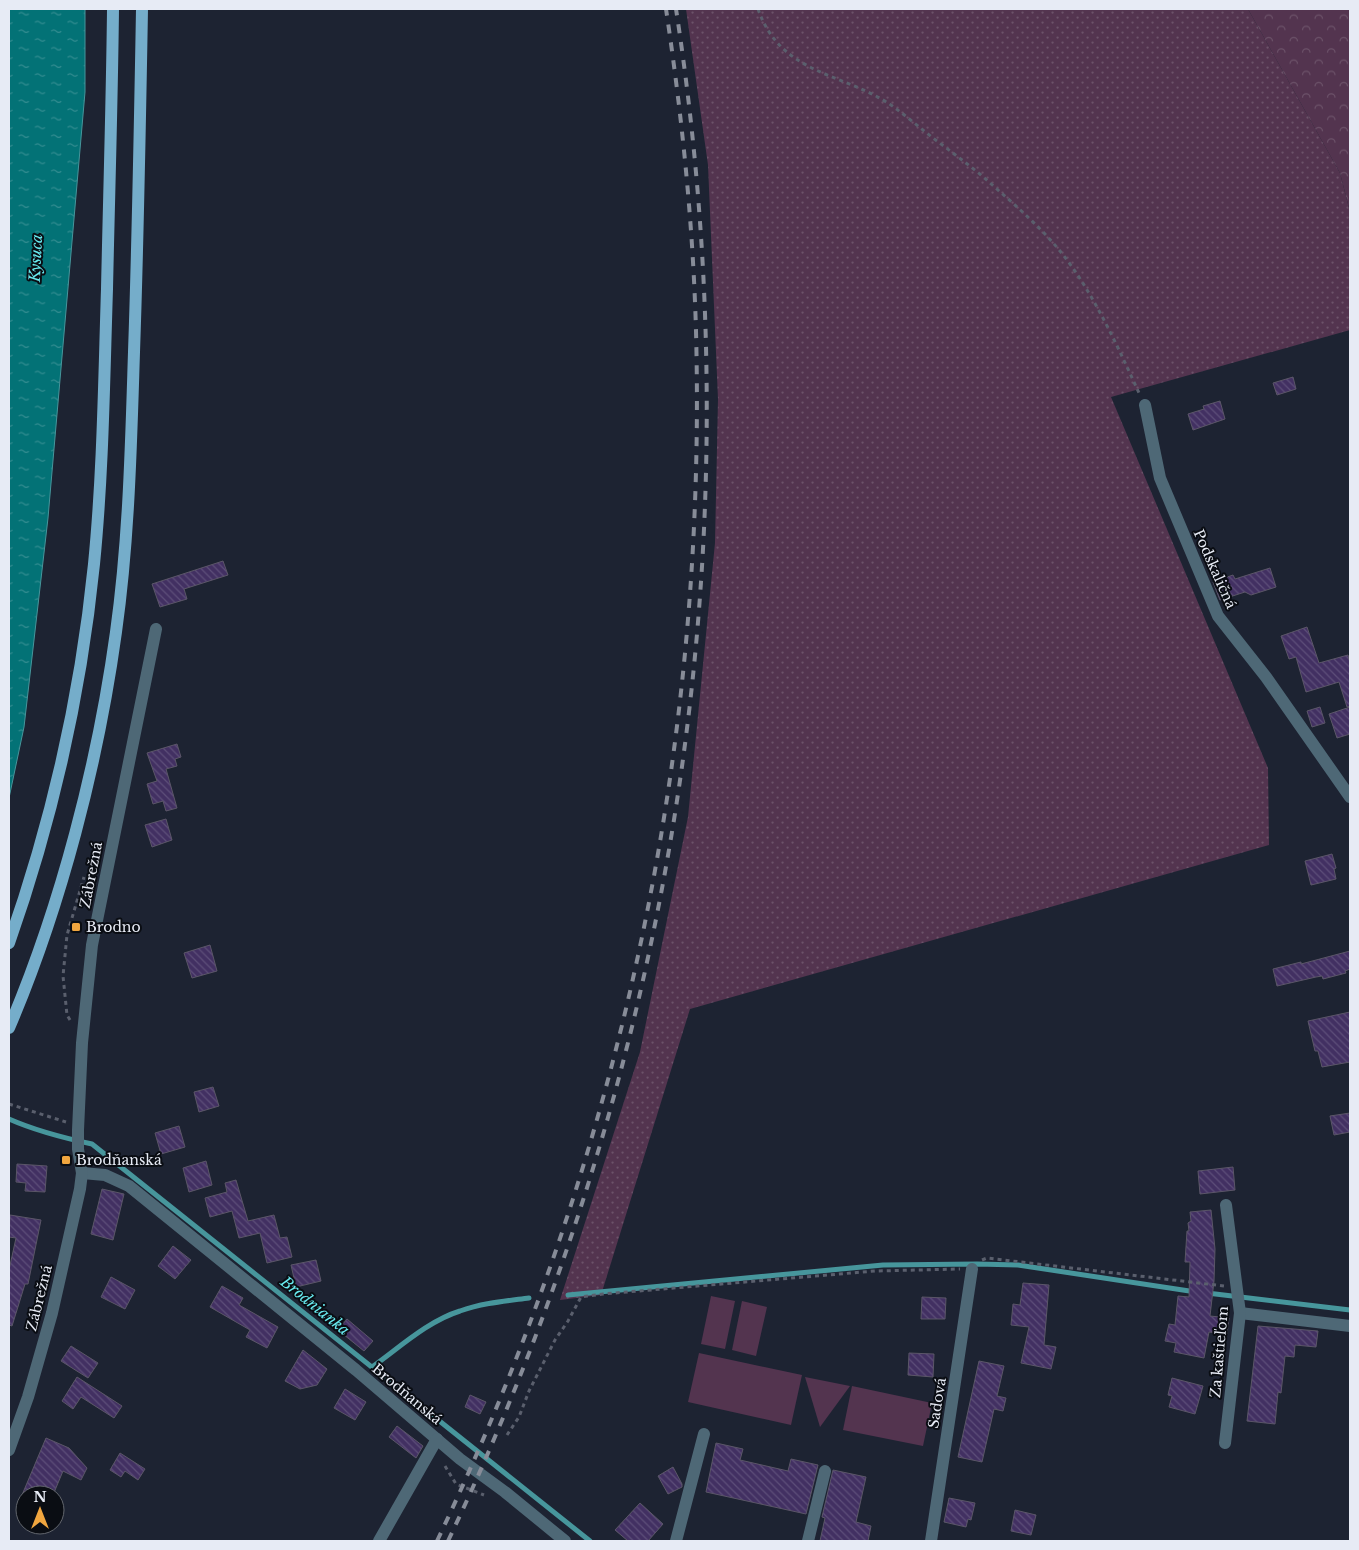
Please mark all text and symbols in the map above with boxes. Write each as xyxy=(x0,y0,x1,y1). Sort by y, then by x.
water label: Kysuca xyxy=(25,234,46,283)
street label: Podskaličná xyxy=(1190,527,1241,612)
street label: Zábrežná xyxy=(76,840,106,910)
place label: Brodno xyxy=(86,918,141,936)
marker: Brodno xyxy=(70,921,82,933)
place label: Brodňanská xyxy=(76,1151,162,1169)
marker: Brodňanská xyxy=(60,1154,72,1166)
street label: Zábrežná xyxy=(22,1263,56,1333)
water label: Brodnianka xyxy=(276,1271,354,1339)
street label: Za kaštieľom xyxy=(1206,1305,1232,1399)
street label: Brodňanská xyxy=(368,1360,446,1429)
street label: Sadová xyxy=(924,1376,950,1430)
north arrow xyxy=(15,1485,65,1535)
text: N xyxy=(33,1488,47,1506)

